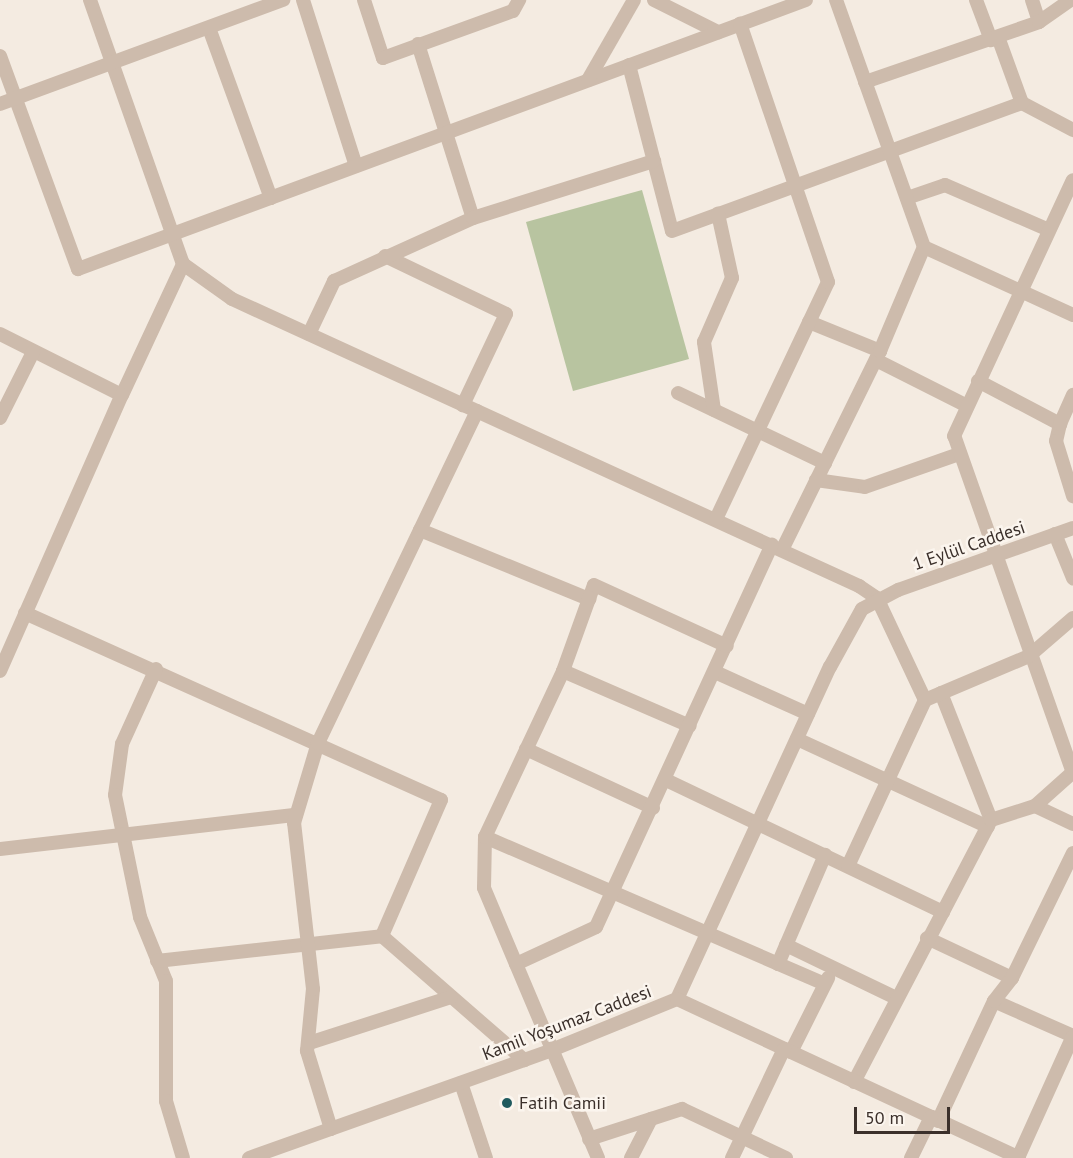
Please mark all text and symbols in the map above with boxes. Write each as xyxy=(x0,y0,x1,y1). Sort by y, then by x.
street label: 1 Eylül Caddesi xyxy=(910,517,1028,575)
street label: Kamil Yoşumaz Caddesi xyxy=(479,981,655,1065)
place label: Fatih Camii xyxy=(519,1092,606,1114)
scale bar xyxy=(857,1095,953,1133)
marker: Fatih Camii xyxy=(500,1096,514,1110)
text: 50 m xyxy=(865,1106,904,1129)

